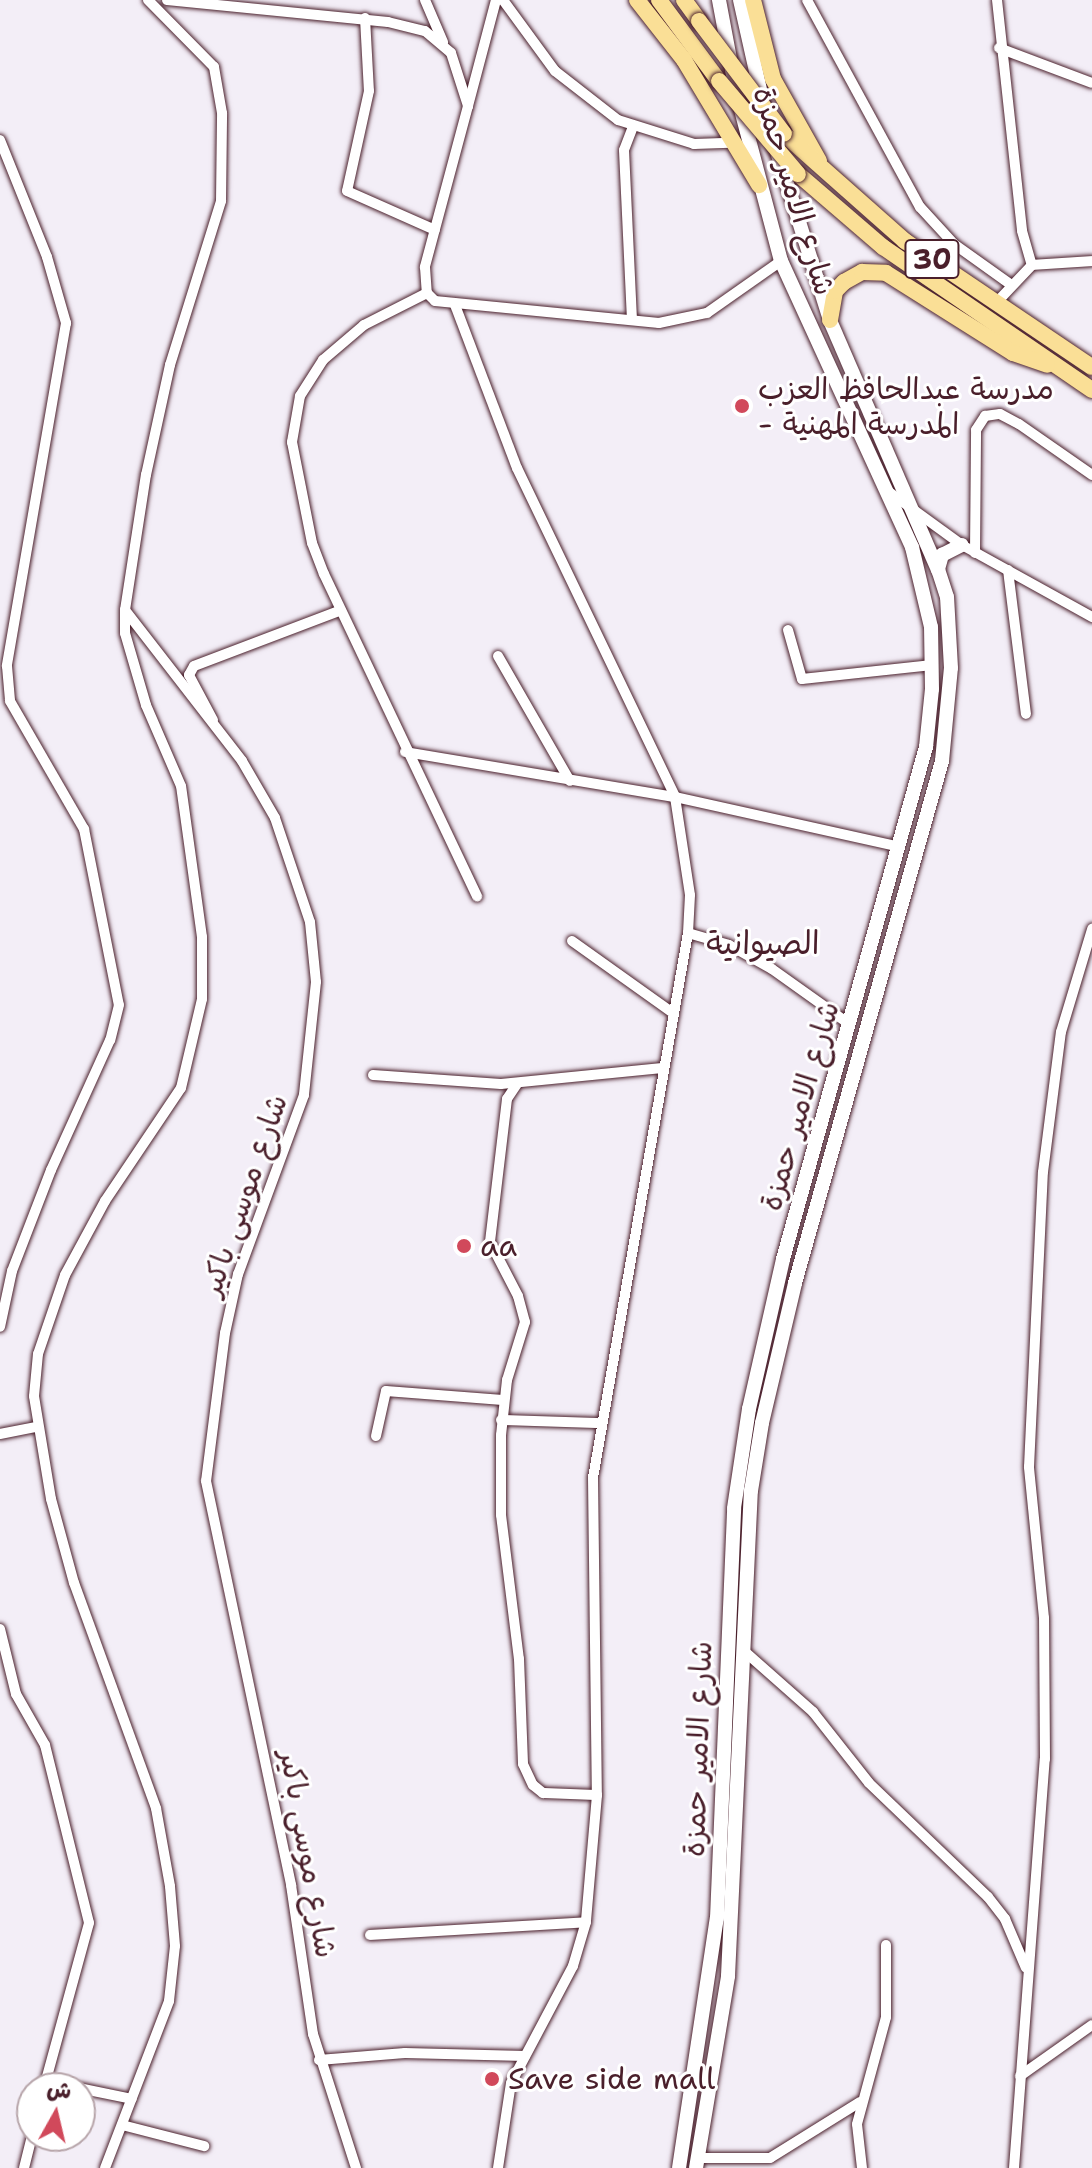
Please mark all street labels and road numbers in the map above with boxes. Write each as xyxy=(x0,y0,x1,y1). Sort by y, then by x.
street label: شارع الامير حمزة xyxy=(745,82,843,300)
road number: 30 xyxy=(904,235,960,283)
street label: شارع الامير حمزة xyxy=(753,997,847,1215)
street label: شارع موسى باكير xyxy=(193,1090,295,1300)
street label: شارع الامير حمزة xyxy=(676,1640,720,1858)
street label: شارع موسى باكير xyxy=(272,1747,344,1961)

